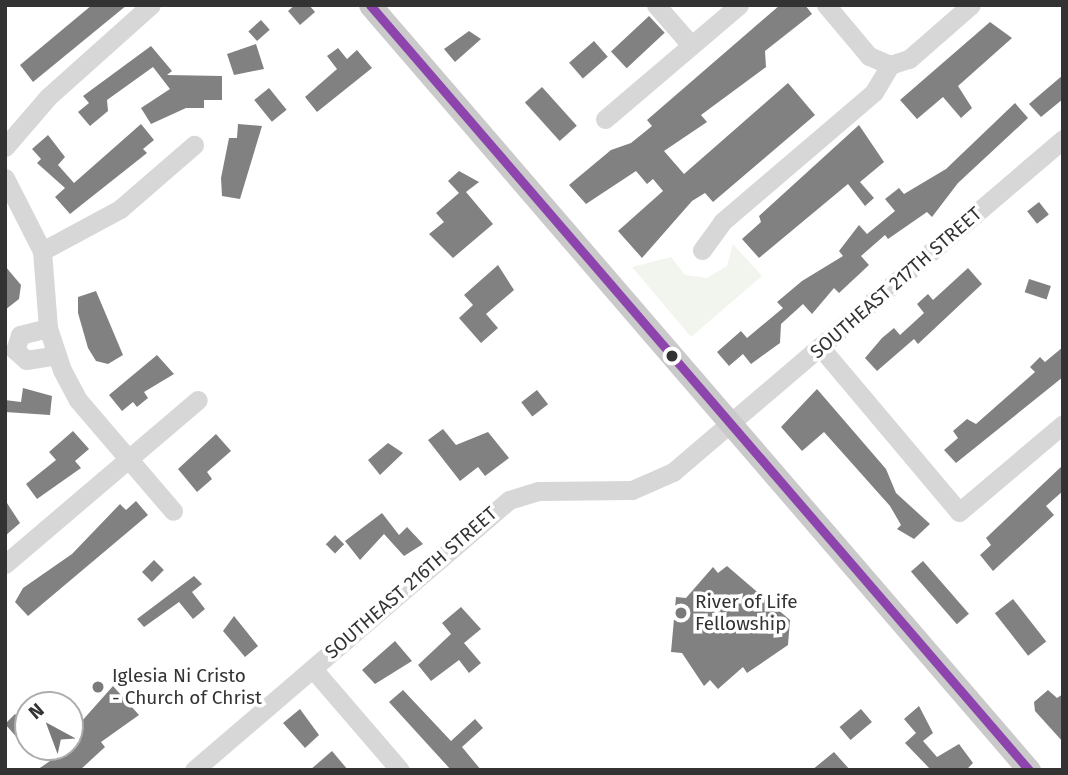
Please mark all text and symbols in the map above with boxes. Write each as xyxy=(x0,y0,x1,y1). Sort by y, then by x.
street label: SOUTHEAST 217TH STREET xyxy=(806,202,986,364)
unlabelled marker xyxy=(665,349,679,363)
street label: SOUTHEAST 216TH STREET xyxy=(320,502,502,664)
place label: River of Life Fellowship xyxy=(695,591,798,635)
marker: River of Life Fellowship xyxy=(673,605,689,621)
place label: Iglesia Ni Cristo - Church of Christ xyxy=(112,665,262,709)
marker: Iglesia Ni Cristo - Church of Christ xyxy=(90,679,106,695)
north arrow xyxy=(14,691,84,761)
text: N xyxy=(24,698,49,724)

